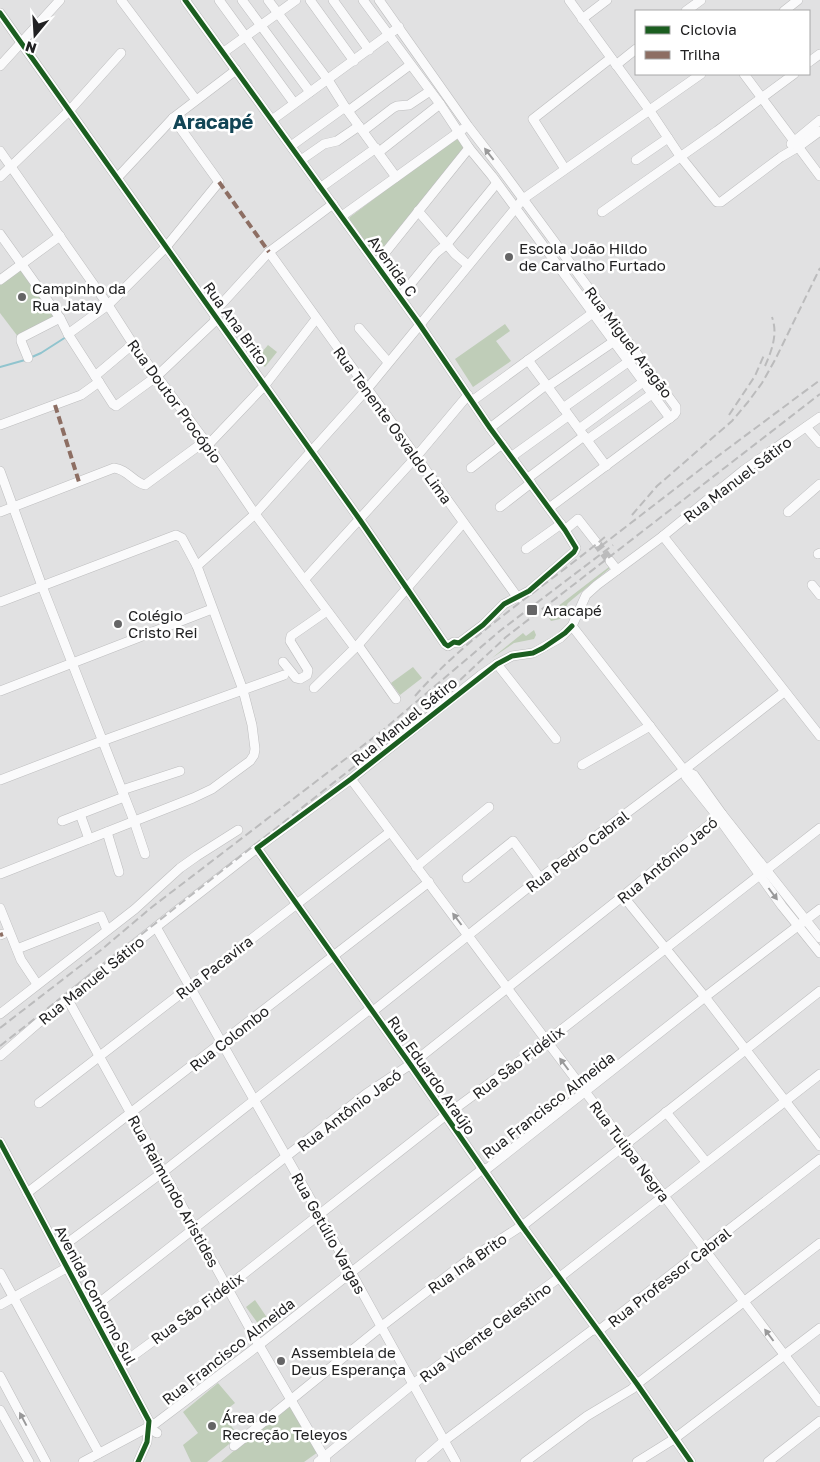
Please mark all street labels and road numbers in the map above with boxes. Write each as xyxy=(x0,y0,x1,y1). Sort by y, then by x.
street label: Avenida C xyxy=(365,232,421,300)
street label: Rua Ana Brito xyxy=(200,278,272,368)
street label: Rua Miguel Aragão xyxy=(581,283,677,401)
street label: Rua Doutor Procópio xyxy=(124,336,226,466)
street label: Rua Tenente Osvaldo Lima xyxy=(330,343,456,507)
street label: Rua Manuel Sátiro xyxy=(679,432,795,526)
street label: Rua Manuel Sátiro xyxy=(348,673,460,769)
street label: Rua Pedro Cabral xyxy=(522,806,632,896)
street label: Rua Antônio Jacó xyxy=(613,813,721,907)
street label: Rua Pacavira xyxy=(172,931,256,1003)
street label: Rua Manuel Sátiro xyxy=(35,932,147,1028)
street label: Rua Colombo xyxy=(186,1001,272,1075)
street label: Rua Eduardo Araújo xyxy=(384,1012,480,1138)
street label: Rua São Fidélix xyxy=(469,1022,567,1102)
street label: Rua Francisco Almeida xyxy=(478,1048,618,1162)
street label: Rua Antônio Jacó xyxy=(294,1065,404,1155)
street label: Rua Tulipa Negra xyxy=(586,1097,674,1205)
street label: Rua Raimundo Aristides xyxy=(125,1112,223,1270)
street label: Rua Getúlio Vargas xyxy=(288,1169,370,1297)
street label: Avenida Contorno Sul xyxy=(52,1222,140,1368)
street label: Rua Professor Cabral xyxy=(604,1223,734,1331)
street label: Rua Iná Brito xyxy=(424,1229,510,1297)
street label: Rua São Fidélix xyxy=(147,1268,247,1348)
street label: Rua Vicente Celestino xyxy=(416,1278,554,1386)
street label: Rua Francisco Almeida xyxy=(158,1294,298,1408)

